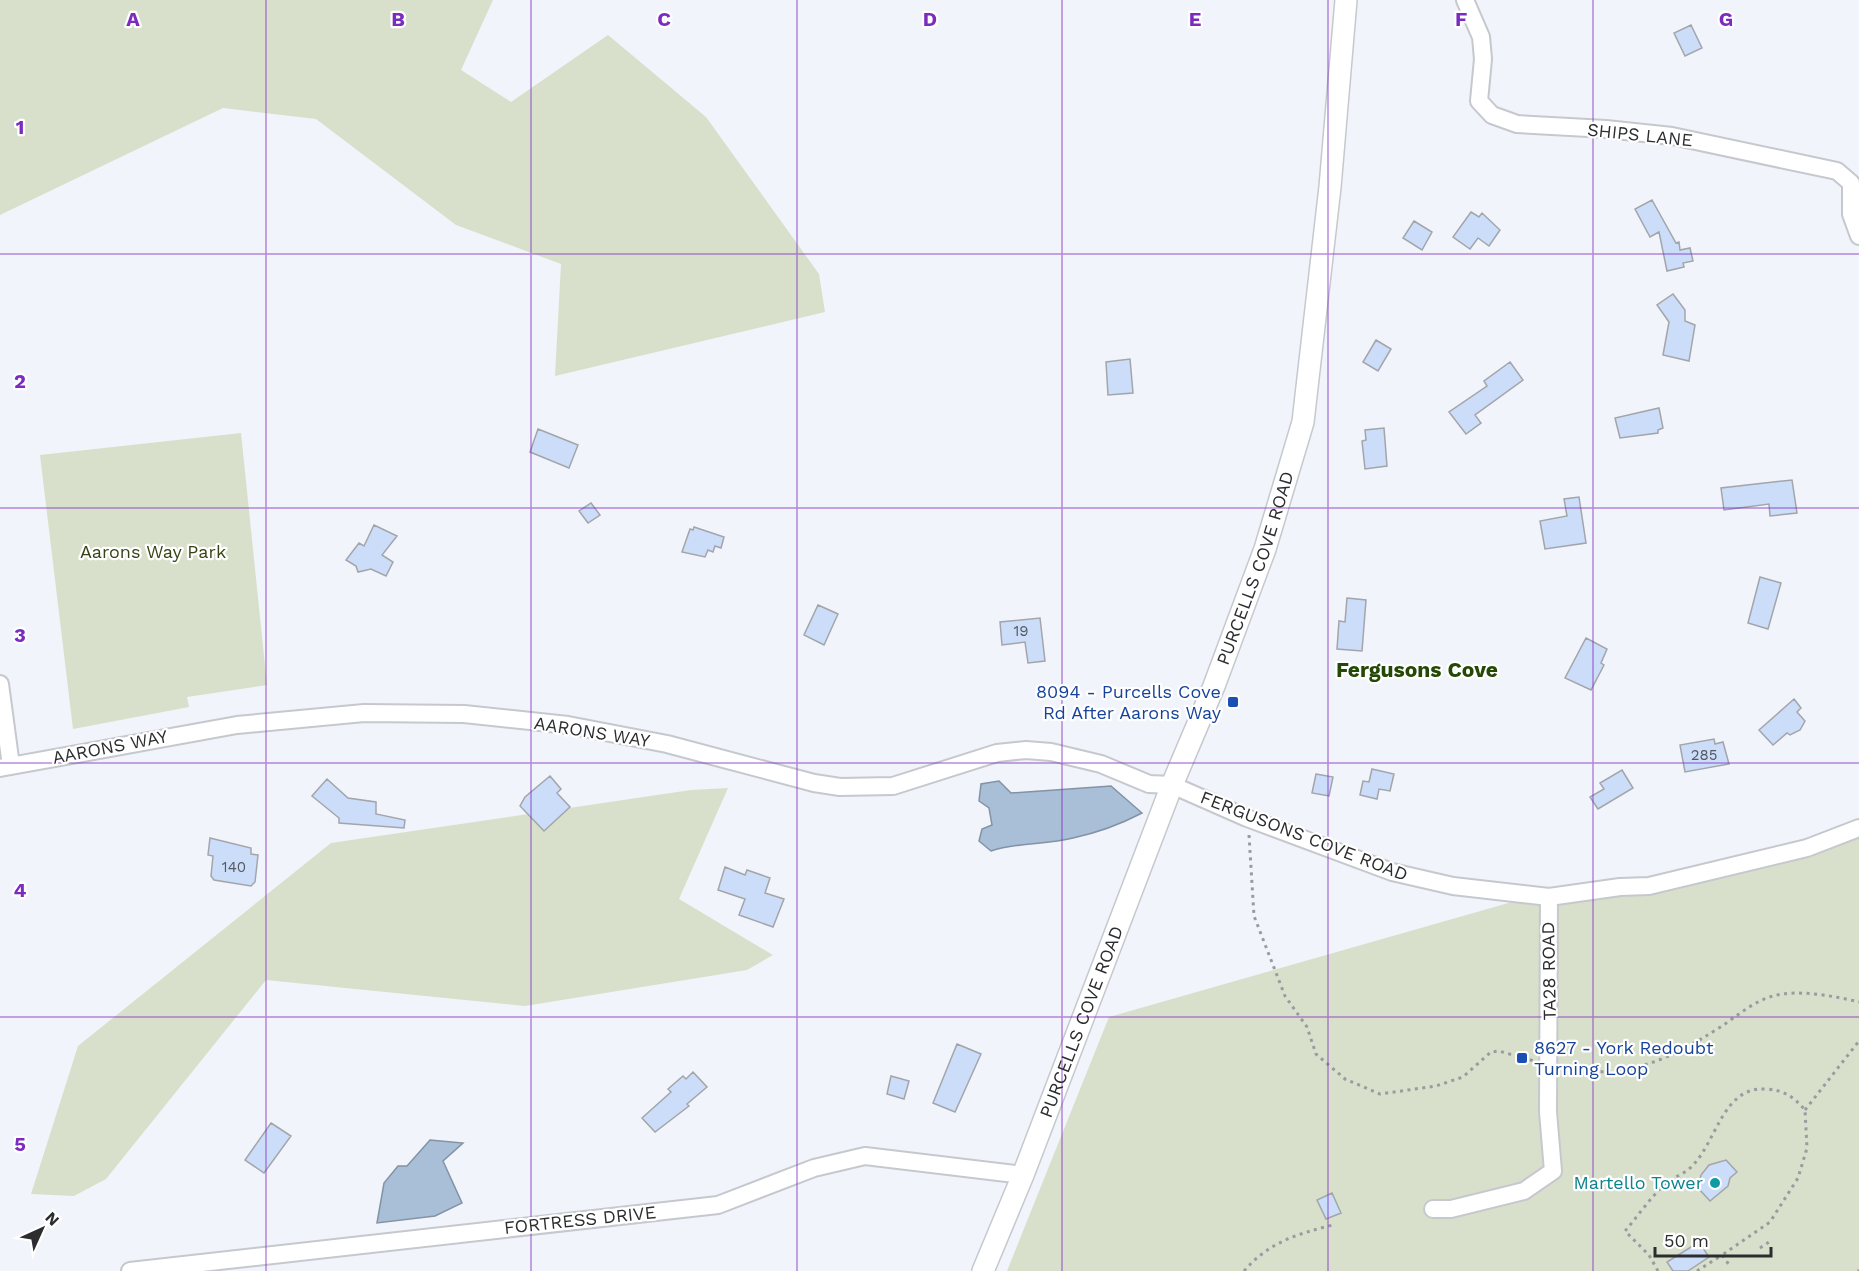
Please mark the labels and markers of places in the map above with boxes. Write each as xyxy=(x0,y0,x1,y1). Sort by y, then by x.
place label: 8094 - Purcells Cove Rd After Aarons Way xyxy=(1036,681,1222,723)
marker: 8094 - Purcells Cove Rd After Aarons Way xyxy=(1226,695,1240,709)
place label: 8627 - York Redoubt Turning Loop xyxy=(1534,1037,1714,1079)
marker: 8627 - York Redoubt Turning Loop xyxy=(1515,1051,1529,1065)
place label: Martello Tower xyxy=(1573,1172,1703,1193)
marker: Martello Tower xyxy=(1708,1176,1722,1190)

